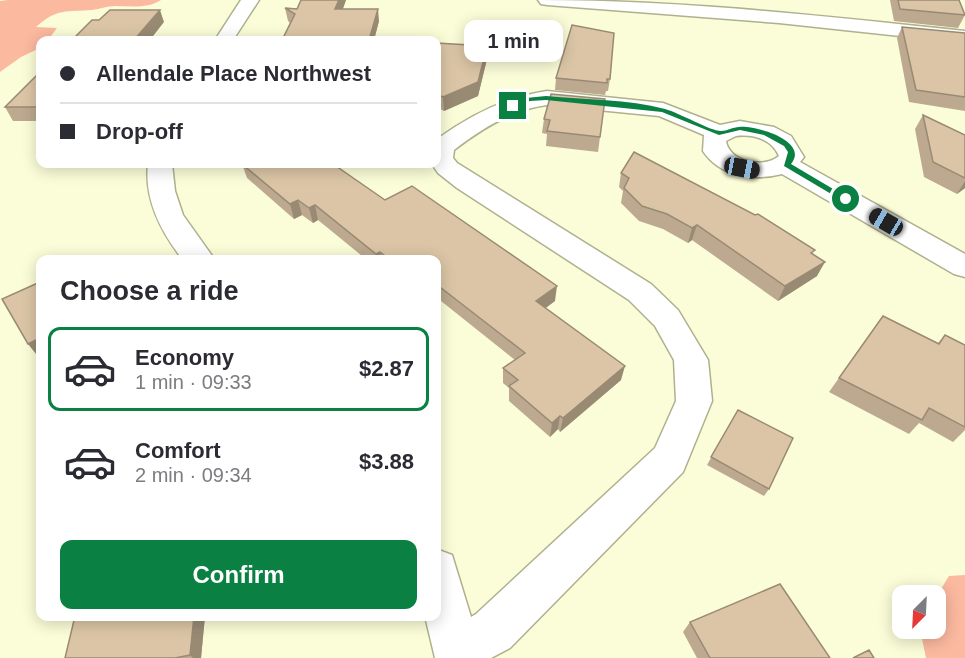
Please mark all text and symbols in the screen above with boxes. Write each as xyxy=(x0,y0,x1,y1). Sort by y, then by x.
callout: 1 min xyxy=(464,19,562,61)
text: 1 min xyxy=(487,30,540,52)
text: Allendale Place Northwest xyxy=(96,61,371,86)
route end xyxy=(499,92,526,119)
text: Drop-off xyxy=(96,119,183,144)
car xyxy=(723,156,761,180)
route start xyxy=(832,185,859,212)
car xyxy=(866,205,906,239)
text: Choose a ride xyxy=(60,276,239,306)
icon: car xyxy=(63,342,117,396)
text: Economy xyxy=(135,345,234,370)
text: $2.87 xyxy=(359,356,414,381)
text: 1 min · 09:33 xyxy=(135,371,252,393)
icon: car xyxy=(63,435,117,489)
text: Comfort xyxy=(135,438,221,463)
text: $3.88 xyxy=(359,449,414,474)
text: 2 min · 09:34 xyxy=(135,464,252,486)
button: Confirm xyxy=(60,540,417,609)
north arrow xyxy=(892,585,946,639)
map controls xyxy=(892,585,946,639)

